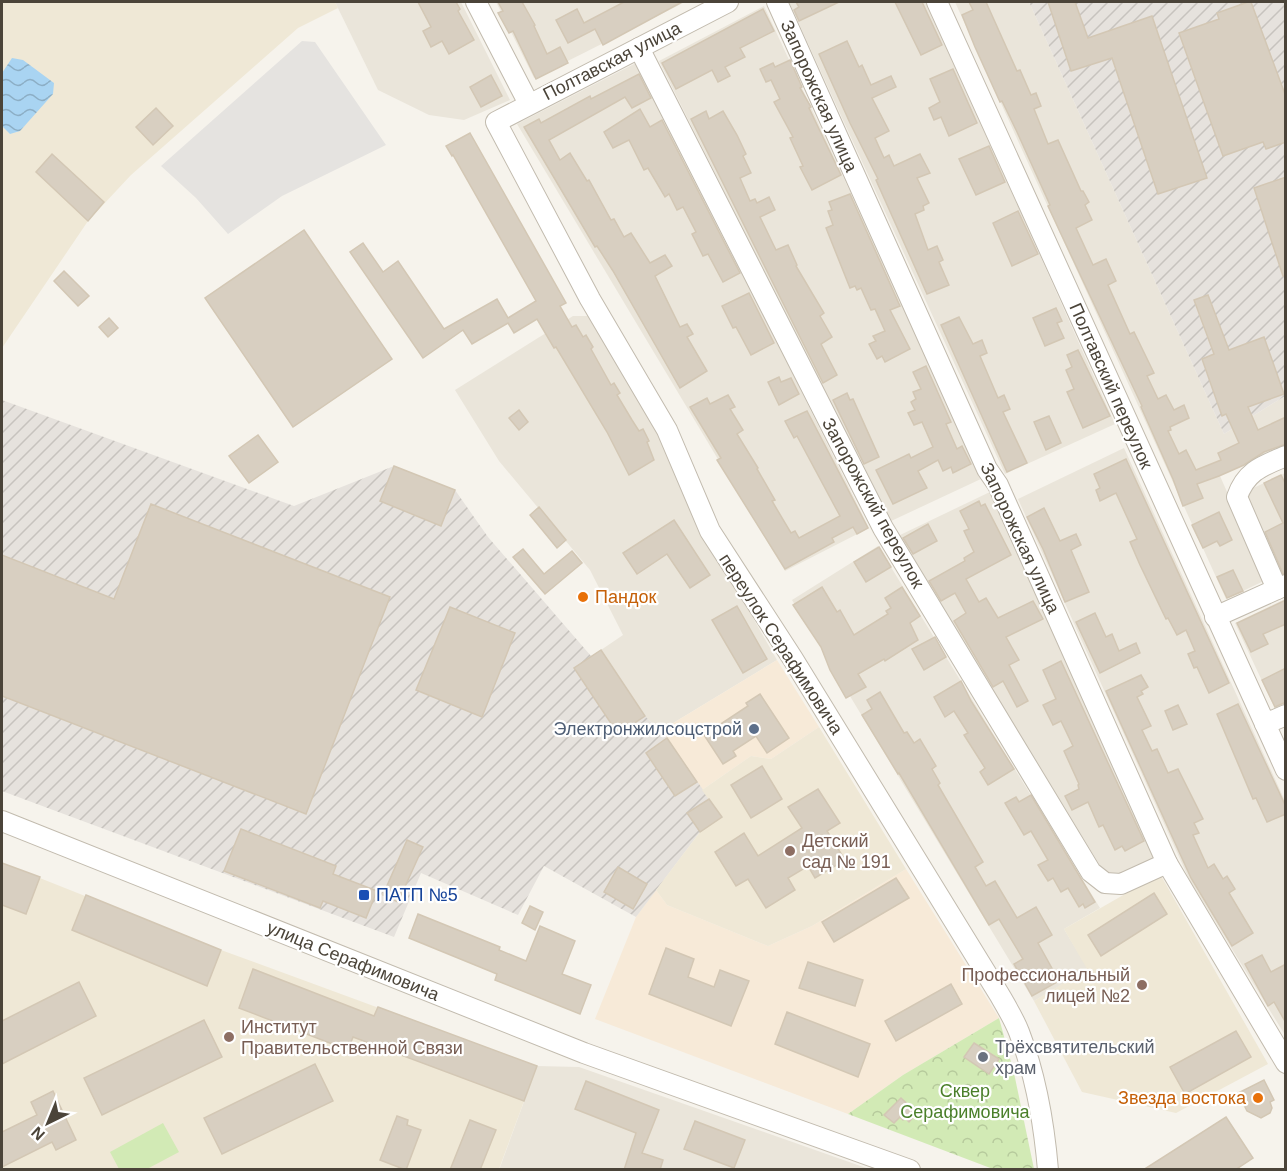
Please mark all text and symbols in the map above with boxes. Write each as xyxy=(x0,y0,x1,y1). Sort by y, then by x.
street label: Полтавская улица xyxy=(540,17,685,104)
street label: Запорожская улица xyxy=(777,17,862,176)
street label: Полтавский переулок xyxy=(1065,300,1157,472)
street label: Запорожский переулок xyxy=(818,415,928,592)
street label: Запорожская улица xyxy=(976,459,1064,617)
street label: переулок Серафимовича xyxy=(715,550,847,739)
place label: Пандок xyxy=(595,587,656,607)
marker: Пандок xyxy=(576,590,590,604)
place label: Электронжилсоцстрой xyxy=(554,719,742,739)
marker: Электронжилсоцстрой xyxy=(747,722,761,736)
place label: Детский сад № 191 xyxy=(802,831,891,872)
marker: Детский сад № 191 xyxy=(783,844,797,858)
place label: ПАТП №5 xyxy=(376,885,458,905)
marker: ПАТП №5 xyxy=(357,888,371,902)
street label: улица Серафимовича xyxy=(264,917,443,1005)
place label: Профессиональный лицей №2 xyxy=(961,965,1130,1006)
marker: Профессиональный лицей №2 xyxy=(1135,978,1149,992)
place label: Институт Правительственной Связи xyxy=(241,1017,463,1058)
marker: Институт Правительственной Связи xyxy=(222,1030,236,1044)
place label: Трёхсвятительский храм xyxy=(995,1037,1155,1078)
marker: Трёхсвятительский храм xyxy=(976,1050,990,1064)
park label: Сквер Серафимовича xyxy=(900,1081,1031,1122)
place label: Звезда востока xyxy=(1118,1088,1247,1108)
marker: Звезда востока xyxy=(1251,1091,1265,1105)
north arrow xyxy=(18,1093,78,1153)
text: N xyxy=(28,1123,48,1144)

